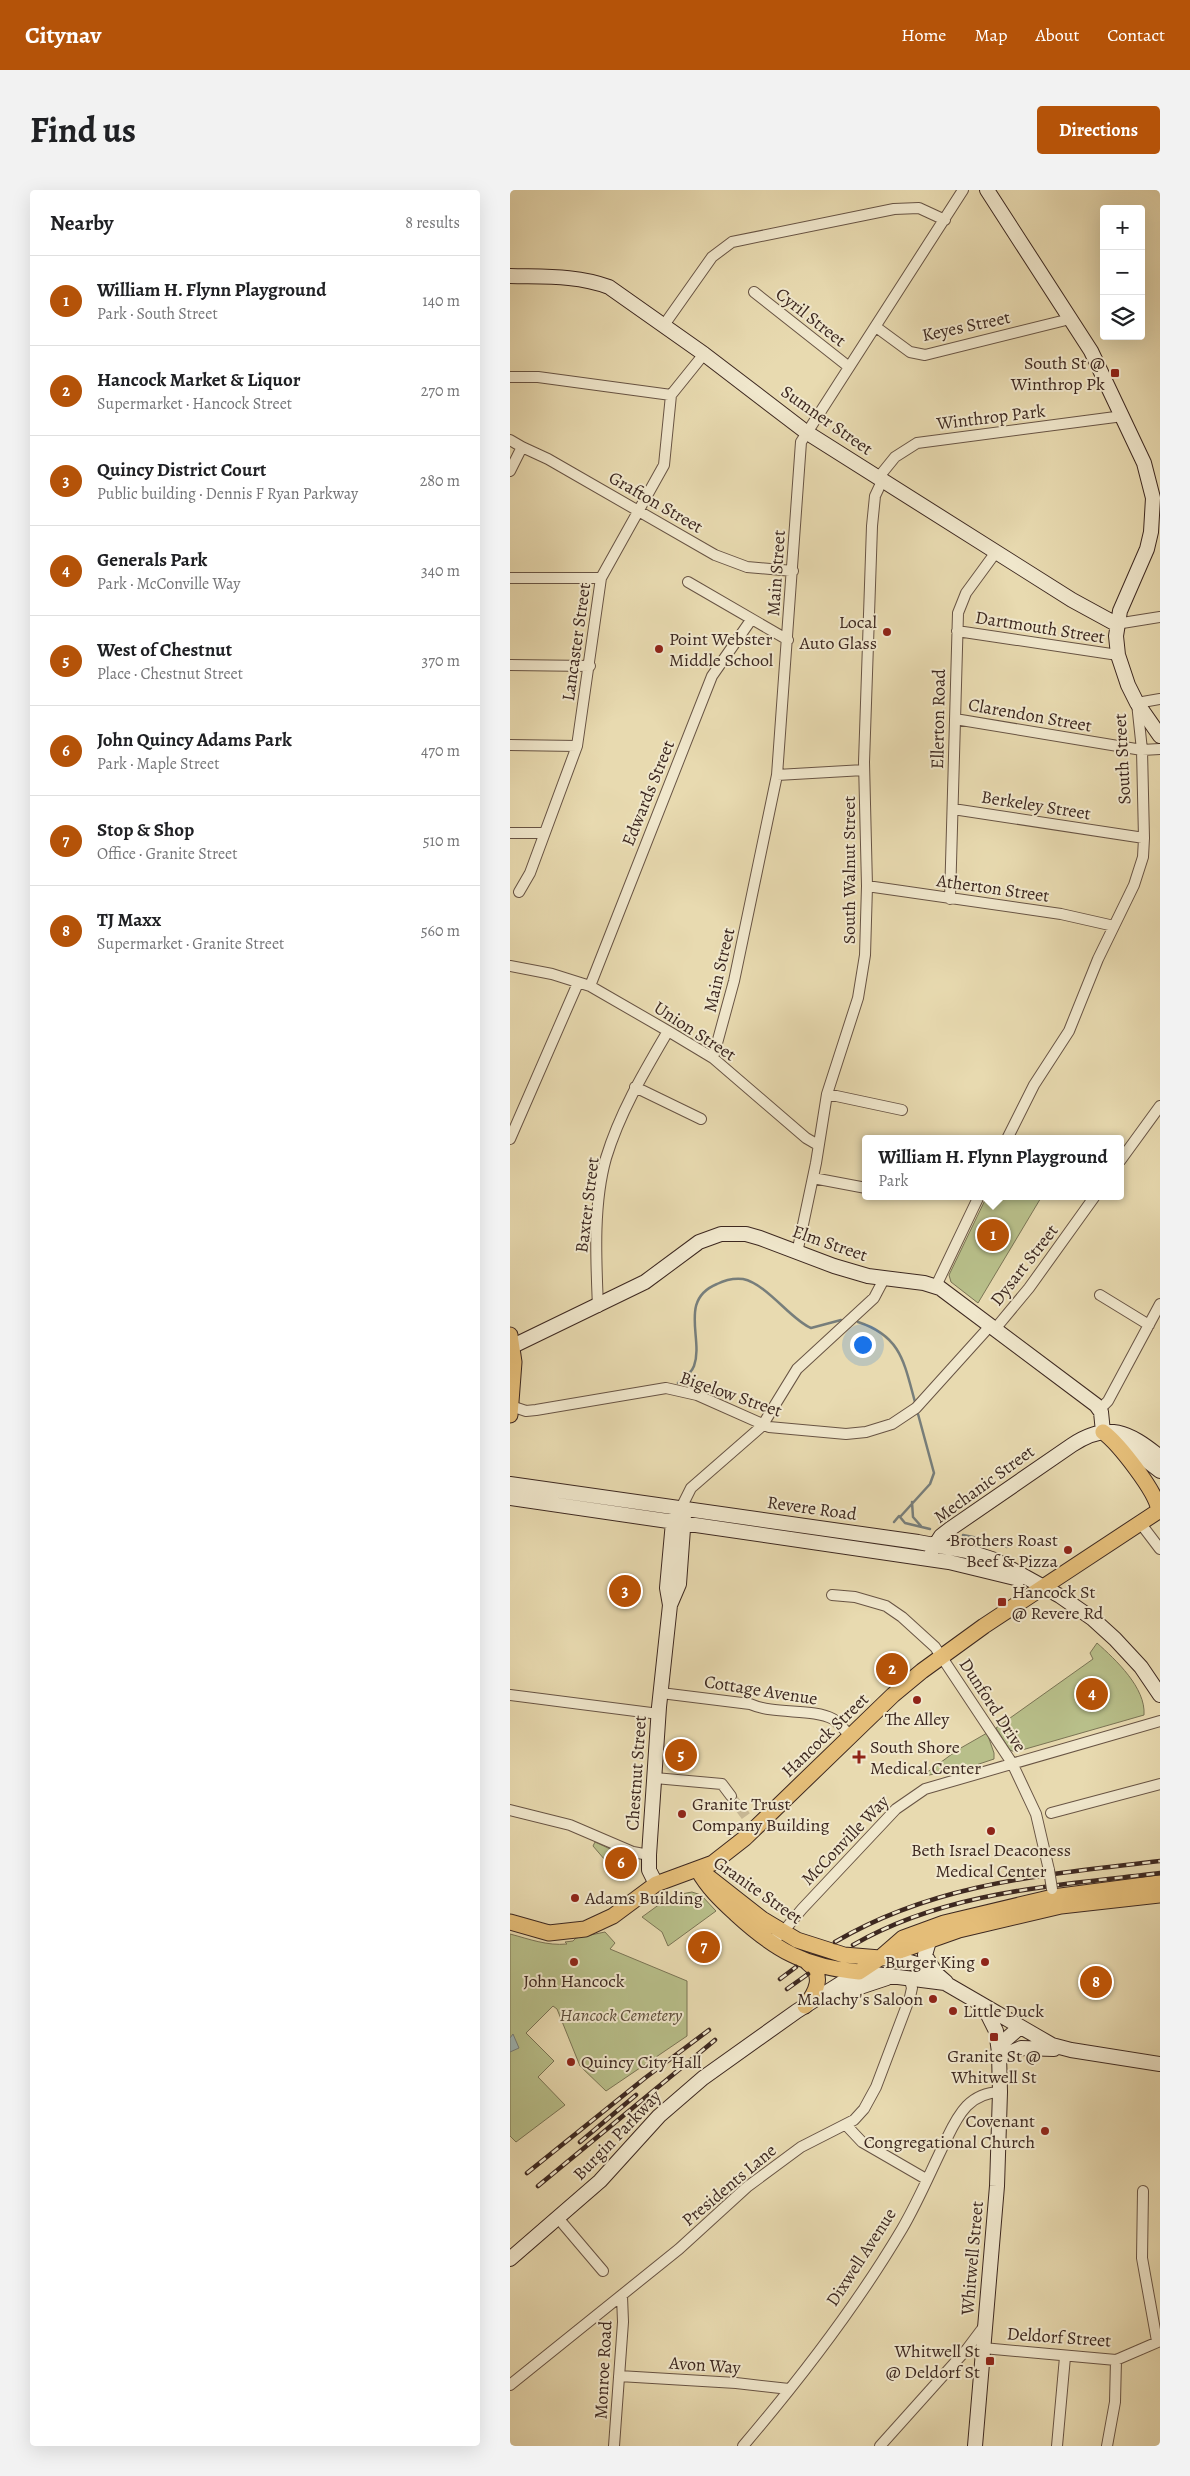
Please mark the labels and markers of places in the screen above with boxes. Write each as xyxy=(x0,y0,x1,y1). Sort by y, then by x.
place label: South St @ Winthrop Pk xyxy=(1010,351,1105,396)
marker: South St @ Winthrop Pk xyxy=(1109,367,1121,379)
place label: Local Auto Glass xyxy=(799,610,878,655)
marker: Local Auto Glass xyxy=(881,626,893,638)
place label: Point Webster Middle School xyxy=(669,627,774,672)
marker: Point Webster Middle School xyxy=(653,643,665,655)
pin: 1 xyxy=(977,1216,1009,1254)
place label: Brothers Roast Beef & Pizza xyxy=(949,1528,1059,1573)
marker: Brothers Roast Beef & Pizza xyxy=(1062,1544,1074,1556)
pin: 3 xyxy=(609,1572,641,1610)
place label: Hancock St @ Revere Rd xyxy=(1012,1580,1104,1625)
marker: Hancock St @ Revere Rd xyxy=(996,1596,1008,1608)
pin: 2 xyxy=(876,1650,908,1688)
pin: 4 xyxy=(1076,1675,1108,1713)
marker: The Alley xyxy=(911,1694,923,1706)
place label: The Alley xyxy=(885,1707,950,1731)
place label: South Shore Medical Center xyxy=(870,1735,981,1780)
pin: 5 xyxy=(665,1736,697,1774)
marker: South Shore Medical Center xyxy=(852,1750,866,1764)
place label: Granite Trust Company Building xyxy=(692,1792,829,1837)
marker: Granite Trust Company Building xyxy=(676,1808,688,1820)
marker: Beth Israel Deaconess Medical Center xyxy=(985,1825,997,1837)
place label: Beth Israel Deaconess Medical Center xyxy=(911,1838,1071,1883)
pin: 6 xyxy=(605,1844,637,1882)
place label: Adams Building xyxy=(584,1886,703,1910)
marker: Adams Building xyxy=(569,1892,581,1904)
pin: 7 xyxy=(688,1928,720,1966)
place label: Burger King xyxy=(885,1950,975,1974)
marker: John Hancock xyxy=(568,1956,580,1968)
marker: Burger King xyxy=(979,1956,991,1968)
pin: 8 xyxy=(1080,1963,1112,2001)
place label: John Hancock xyxy=(523,1969,625,1993)
place label: Malachy's Saloon xyxy=(797,1987,923,2011)
marker: Malachy's Saloon xyxy=(927,1993,939,2005)
place label: Little Duck xyxy=(963,1999,1044,2023)
marker: Little Duck xyxy=(947,2005,959,2017)
marker: Granite St @ Whitwell St xyxy=(988,2031,1000,2043)
place label: Granite St @ Whitwell St xyxy=(947,2044,1041,2089)
place label: Quincy City Hall xyxy=(581,2050,702,2074)
marker: Quincy City Hall xyxy=(565,2056,577,2068)
place label: Covenant Congregational Church xyxy=(864,2109,1035,2154)
marker: Covenant Congregational Church xyxy=(1039,2125,1051,2137)
place label: Whitwell St @ Deldorf St xyxy=(886,2339,980,2384)
marker: Whitwell St @ Deldorf St xyxy=(984,2355,996,2367)

